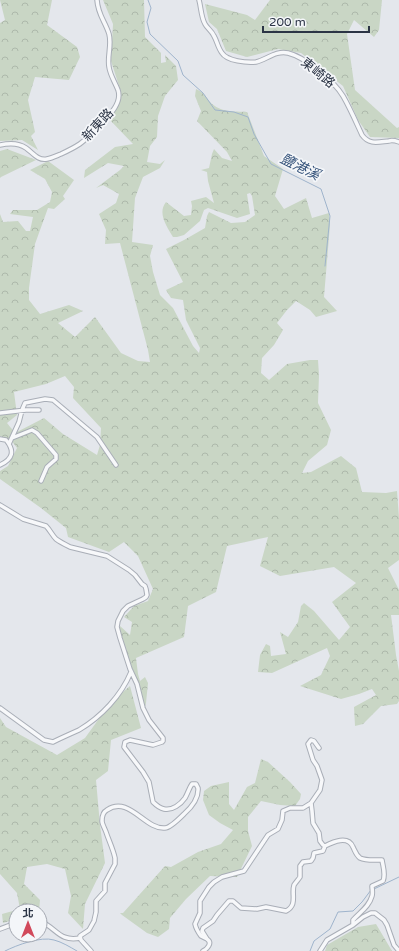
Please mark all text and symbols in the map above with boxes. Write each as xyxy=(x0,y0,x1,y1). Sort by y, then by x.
scale bar xyxy=(263,8,369,34)
text: 200 m xyxy=(269,15,306,29)
street label: 東崎路 xyxy=(298,55,338,91)
street label: 新東路 xyxy=(79,105,117,145)
water label: 鹽港溪 xyxy=(277,150,324,185)
north arrow xyxy=(8,903,48,943)
text: 北 xyxy=(23,907,34,920)

